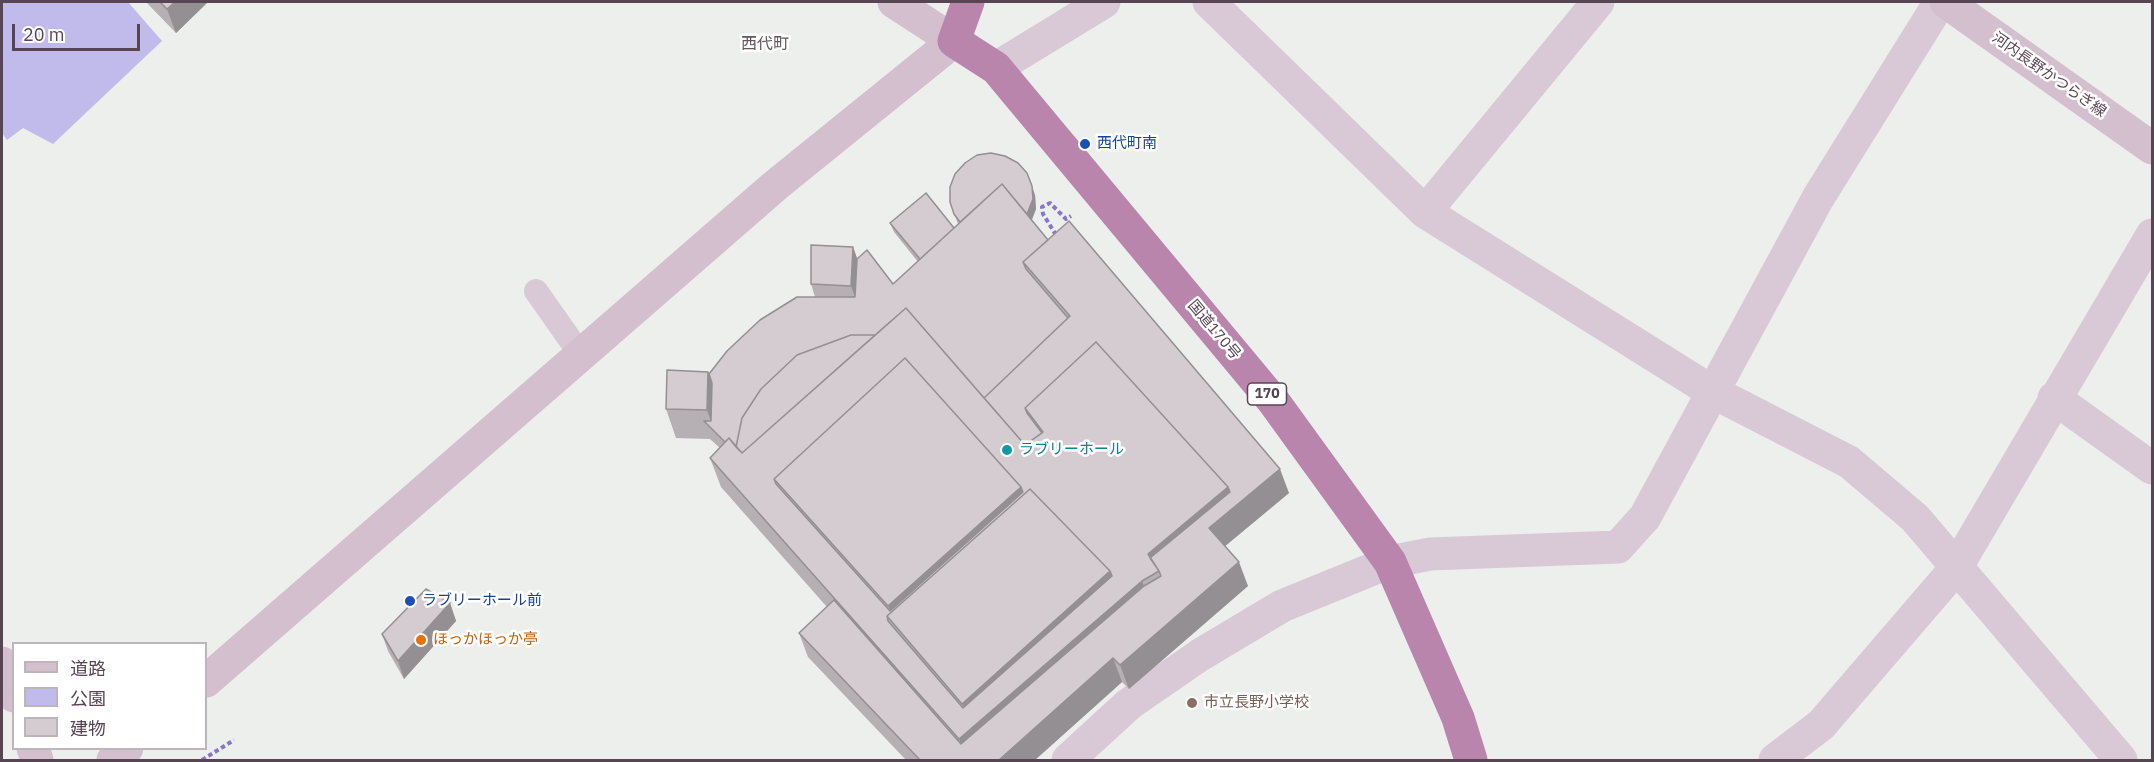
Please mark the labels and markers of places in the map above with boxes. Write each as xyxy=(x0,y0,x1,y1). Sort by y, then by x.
place label: 西代町南 xyxy=(1097,135,1157,153)
marker: 西代町南 xyxy=(1078,137,1092,151)
place label: ラブリーホール xyxy=(1019,441,1124,459)
marker: ラブリーホール xyxy=(1000,443,1014,457)
place label: ラブリーホール前 xyxy=(422,592,542,610)
marker: ラブリーホール前 xyxy=(403,594,417,608)
place label: ほっかほっか亭 xyxy=(433,631,538,649)
marker: ほっかほっか亭 xyxy=(414,633,428,647)
place label: 市立長野小学校 xyxy=(1204,694,1309,712)
marker: 市立長野小学校 xyxy=(1185,696,1199,710)

